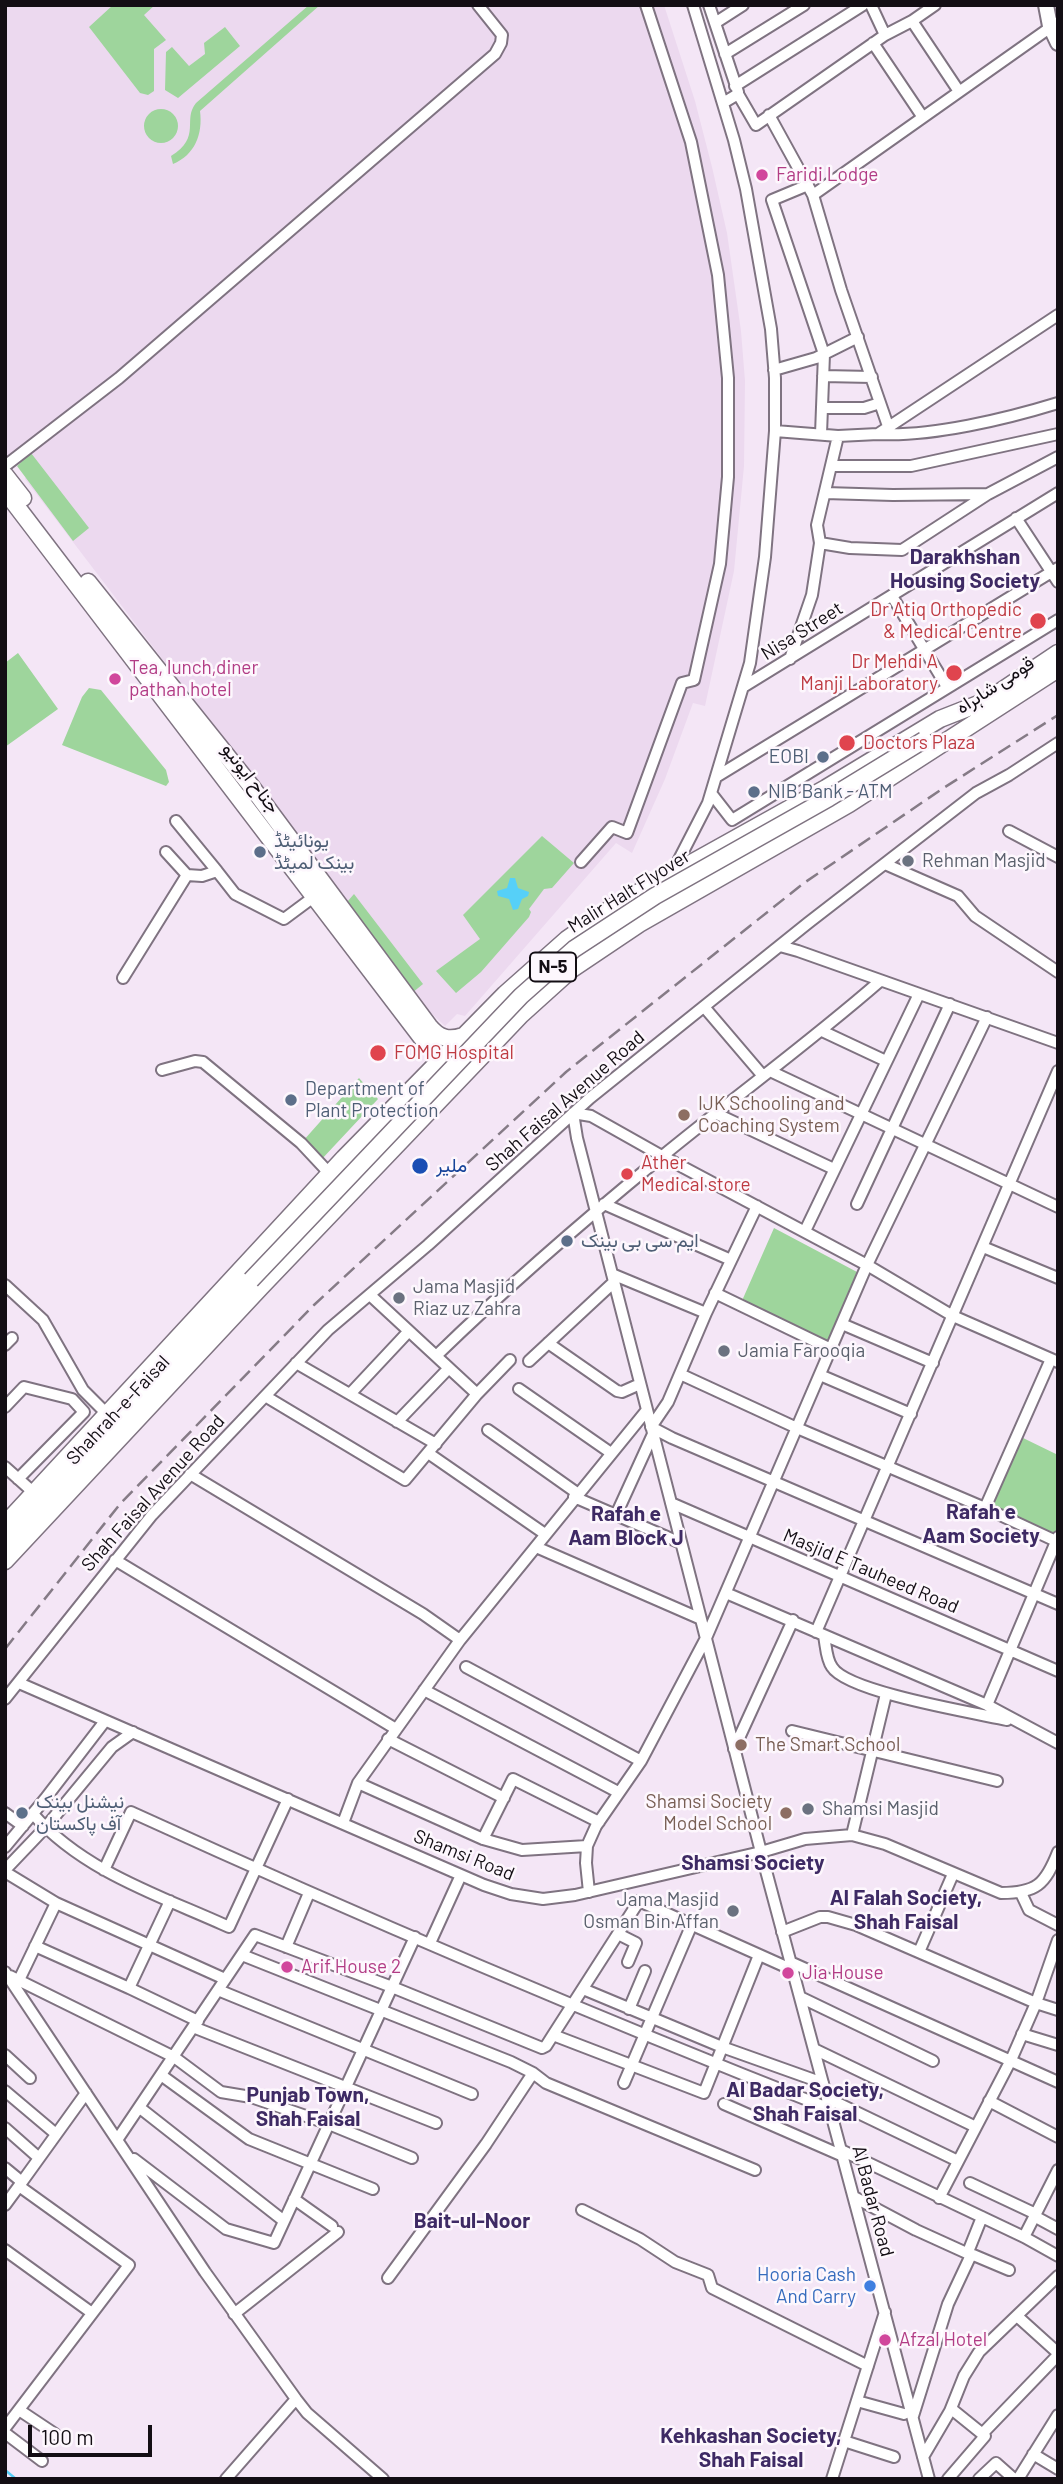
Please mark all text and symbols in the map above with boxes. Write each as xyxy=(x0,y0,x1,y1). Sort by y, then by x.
place label: Faridi Lodge xyxy=(776,164,878,186)
marker: Faridi Lodge xyxy=(754,167,770,183)
district label: Darakhshan Housing Society xyxy=(890,544,1040,594)
street label: Nisa Street xyxy=(757,597,847,665)
place label: Dr Atiq Orthopedic & Medical Centre xyxy=(870,599,1022,643)
marker: Dr Atiq Orthopedic & Medical Centre xyxy=(1028,611,1048,631)
place label: Dr Mehdi A Manji Laboratory xyxy=(800,651,938,695)
street label: قومی شاہراہ xyxy=(952,651,1038,719)
place label: Tea, lunch,diner pathan hotel xyxy=(129,657,258,701)
marker: Dr Mehdi A Manji Laboratory xyxy=(944,663,964,683)
marker: Tea, lunch,diner pathan hotel xyxy=(107,671,123,687)
place label: Doctors Plaza xyxy=(863,732,975,754)
marker: Doctors Plaza xyxy=(837,733,857,753)
street label: جناح ایونیو xyxy=(217,738,285,818)
place label: EOBI xyxy=(769,746,809,768)
marker: EOBI xyxy=(815,749,831,765)
place label: NIB Bank - ATM xyxy=(768,781,893,803)
marker: NIB Bank - ATM xyxy=(746,784,762,800)
place label: یونائیٹڈ بینک لمیٹڈ xyxy=(274,830,354,874)
marker: یونائیٹڈ بینک لمیٹڈ xyxy=(252,844,268,860)
street label: Malir Halt Flyover xyxy=(564,844,694,938)
place label: Rehman Masjid xyxy=(922,850,1046,872)
marker: Rehman Masjid xyxy=(900,853,916,869)
road number: N-5 xyxy=(530,952,576,982)
street label: Shah Faisal Avenue Road xyxy=(481,1026,649,1176)
place label: FOMG Hospital xyxy=(394,1042,514,1064)
marker: FOMG Hospital xyxy=(368,1043,388,1063)
place label: Department of Plant Protection xyxy=(305,1078,439,1122)
marker: Department of Plant Protection xyxy=(283,1092,299,1108)
place label: IJK Schooling and Coaching System xyxy=(698,1093,845,1137)
marker: IJK Schooling and Coaching System xyxy=(676,1107,692,1123)
place label: Ather Medical store xyxy=(641,1152,751,1196)
place label: ملیر xyxy=(436,1155,467,1177)
marker: ملیر xyxy=(410,1156,430,1176)
marker: Ather Medical store xyxy=(619,1166,635,1182)
place label: ایم سی بی بینک xyxy=(581,1230,699,1252)
marker: ایم سی بی بینک xyxy=(559,1233,575,1249)
place label: Jama Masjid Riaz uz Zahra xyxy=(413,1276,521,1320)
marker: Jama Masjid Riaz uz Zahra xyxy=(391,1290,407,1306)
place label: Jamia Farooqia xyxy=(738,1340,865,1362)
marker: Jamia Farooqia xyxy=(716,1343,732,1359)
street label: Shahrah-e-Faisal xyxy=(62,1351,174,1469)
street label: Shah Faisal Avenue Road xyxy=(77,1410,229,1576)
district label: Rafah e Aam Society xyxy=(922,1499,1040,1549)
district label: Rafah e Aam Block J xyxy=(568,1501,684,1551)
street label: Masjid E Tauheed Road xyxy=(780,1524,962,1618)
place label: The Smart School xyxy=(755,1734,900,1756)
marker: The Smart School xyxy=(733,1737,749,1753)
place label: نیشنل بینک آف پاکستان xyxy=(36,1791,124,1835)
place label: Shamsi Society Model School xyxy=(646,1791,772,1835)
place label: Shamsi Masjid xyxy=(822,1798,939,1820)
marker: Shamsi Masjid xyxy=(800,1801,816,1817)
marker: نیشنل بینک آف پاکستان xyxy=(14,1805,30,1821)
marker: Shamsi Society Model School xyxy=(778,1805,794,1821)
street label: Shamsi Road xyxy=(410,1824,518,1886)
district label: Shamsi Society xyxy=(681,1850,825,1876)
district label: Al Falah Society, Shah Faisal xyxy=(830,1885,982,1935)
place label: Jama Masjid Osman Bin Affan xyxy=(583,1889,719,1933)
marker: Jama Masjid Osman Bin Affan xyxy=(725,1903,741,1919)
place label: Arif House 2 xyxy=(301,1956,401,1978)
marker: Arif House 2 xyxy=(279,1959,295,1975)
place label: Jia House xyxy=(802,1962,884,1984)
marker: Jia House xyxy=(780,1965,796,1981)
district label: Al Badar Society, Shah Faisal xyxy=(726,2077,884,2127)
district label: Punjab Town, Shah Faisal xyxy=(247,2082,369,2132)
street label: Al Badar Road xyxy=(847,2143,899,2259)
district label: Bait-ul-Noor xyxy=(414,2208,530,2234)
place label: Hooria Cash And Carry xyxy=(757,2264,856,2308)
marker: Hooria Cash And Carry xyxy=(862,2278,878,2294)
place label: Afzal Hotel xyxy=(899,2329,987,2351)
marker: Afzal Hotel xyxy=(877,2332,893,2348)
scale bar xyxy=(32,2410,156,2454)
district label: Kehkashan Society, Shah Faisal xyxy=(660,2423,842,2473)
text: 100 m xyxy=(41,2424,94,2449)

